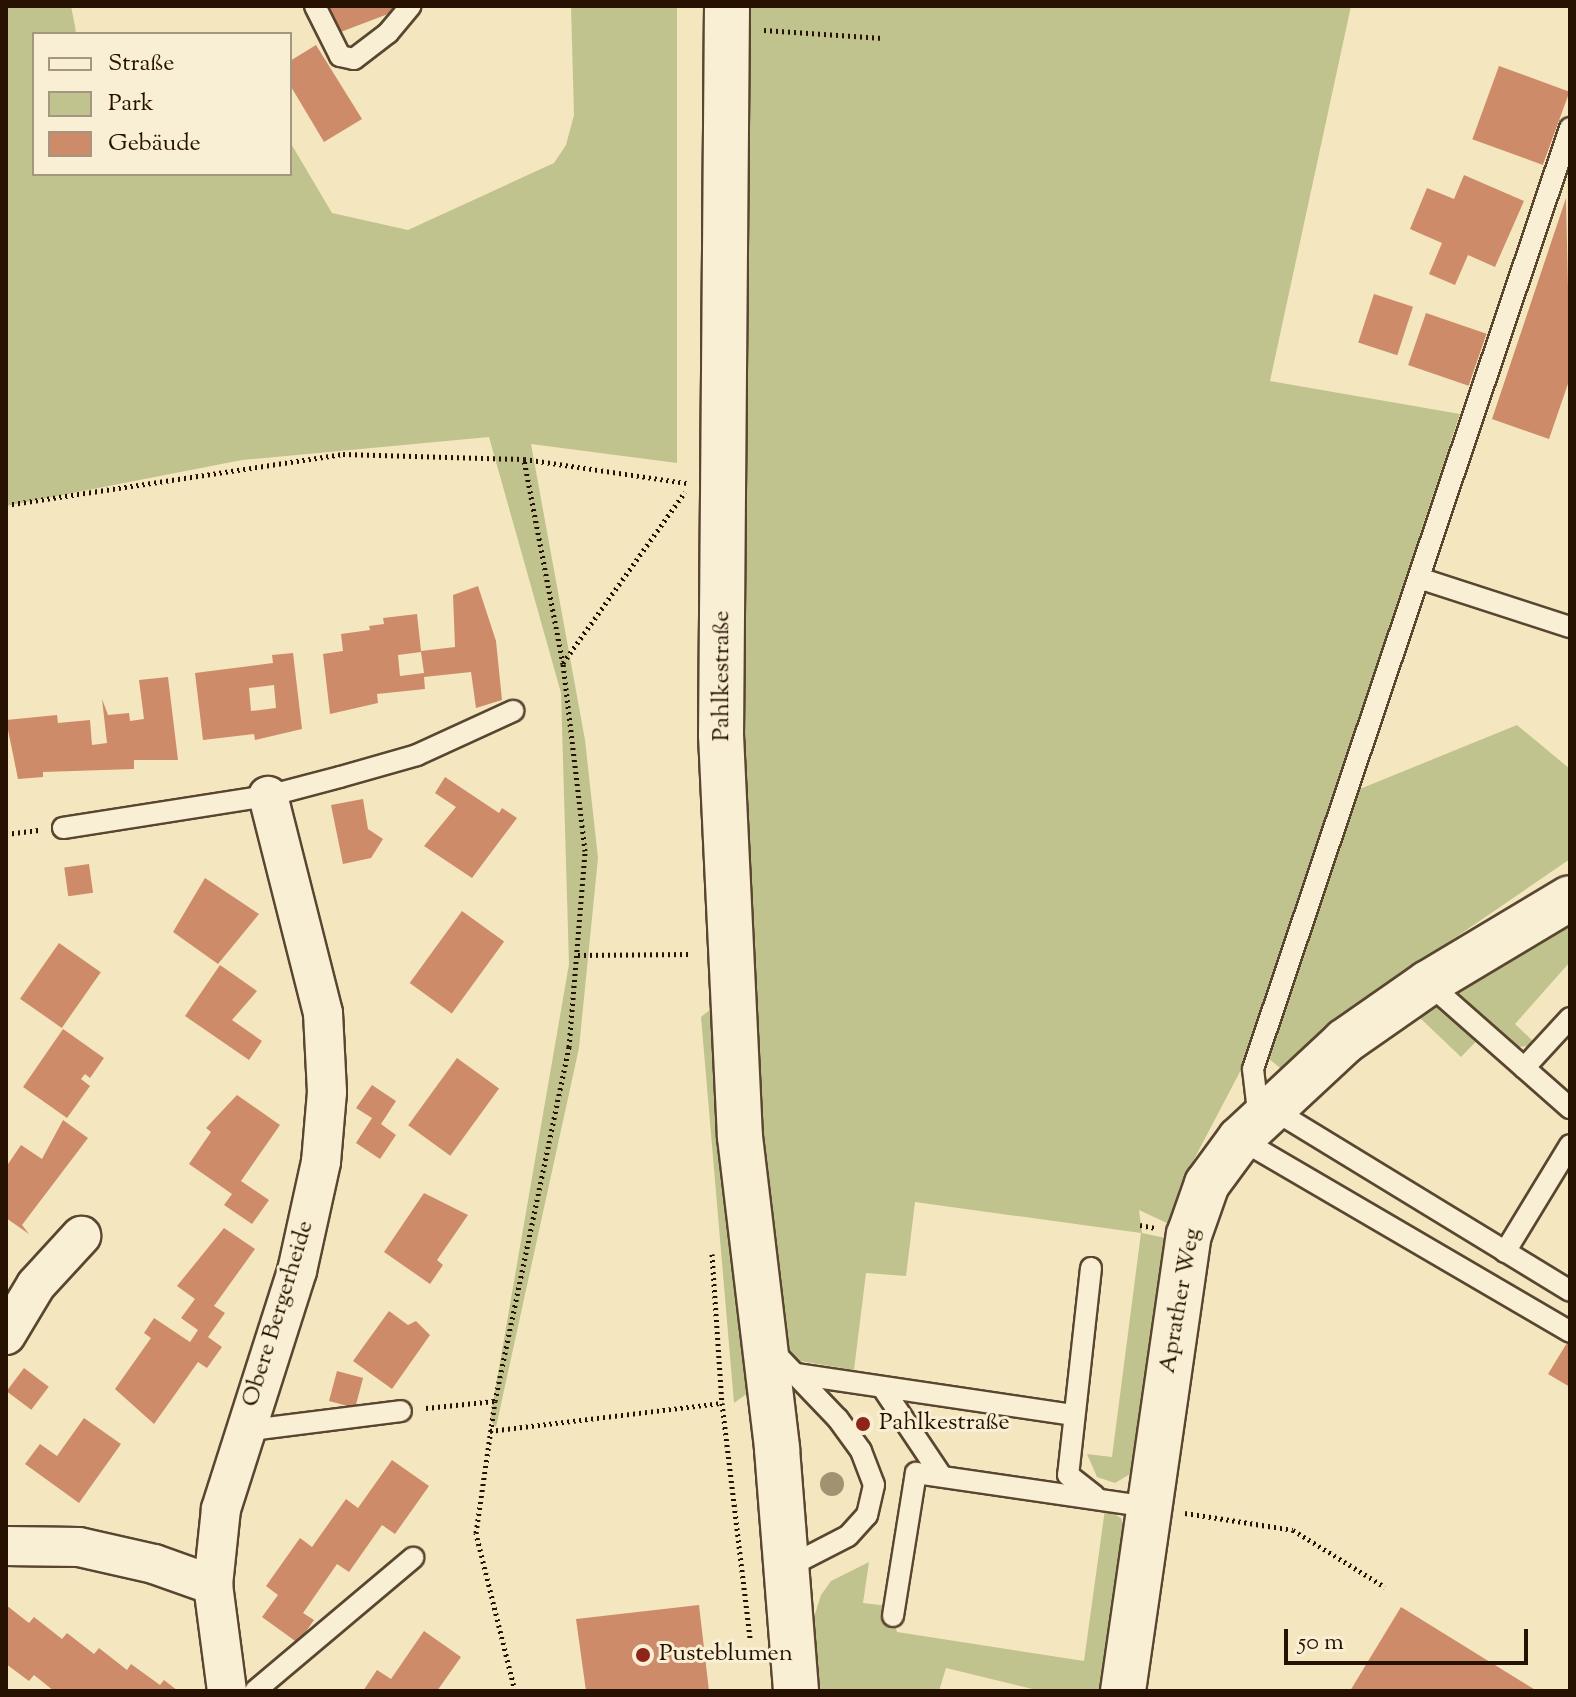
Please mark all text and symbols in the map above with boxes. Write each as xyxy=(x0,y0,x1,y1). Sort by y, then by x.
legend xyxy=(32,32,292,176)
text: Straße xyxy=(108,47,174,81)
text: Park xyxy=(108,87,154,121)
text: Gebäude xyxy=(108,127,201,161)
street label: Pahlkestraße xyxy=(709,611,737,741)
street label: Obere Bergerheide xyxy=(237,1217,321,1411)
street label: Aprather Weg xyxy=(1154,1226,1208,1376)
place label: Pahlkestraße xyxy=(879,1410,1010,1438)
marker: Pahlkestraße xyxy=(854,1415,872,1433)
scale bar xyxy=(1288,1613,1532,1663)
text: 50 m xyxy=(1298,1626,1344,1660)
place label: Pusteblumen xyxy=(659,1641,793,1669)
marker: Pusteblumen xyxy=(634,1646,652,1664)

